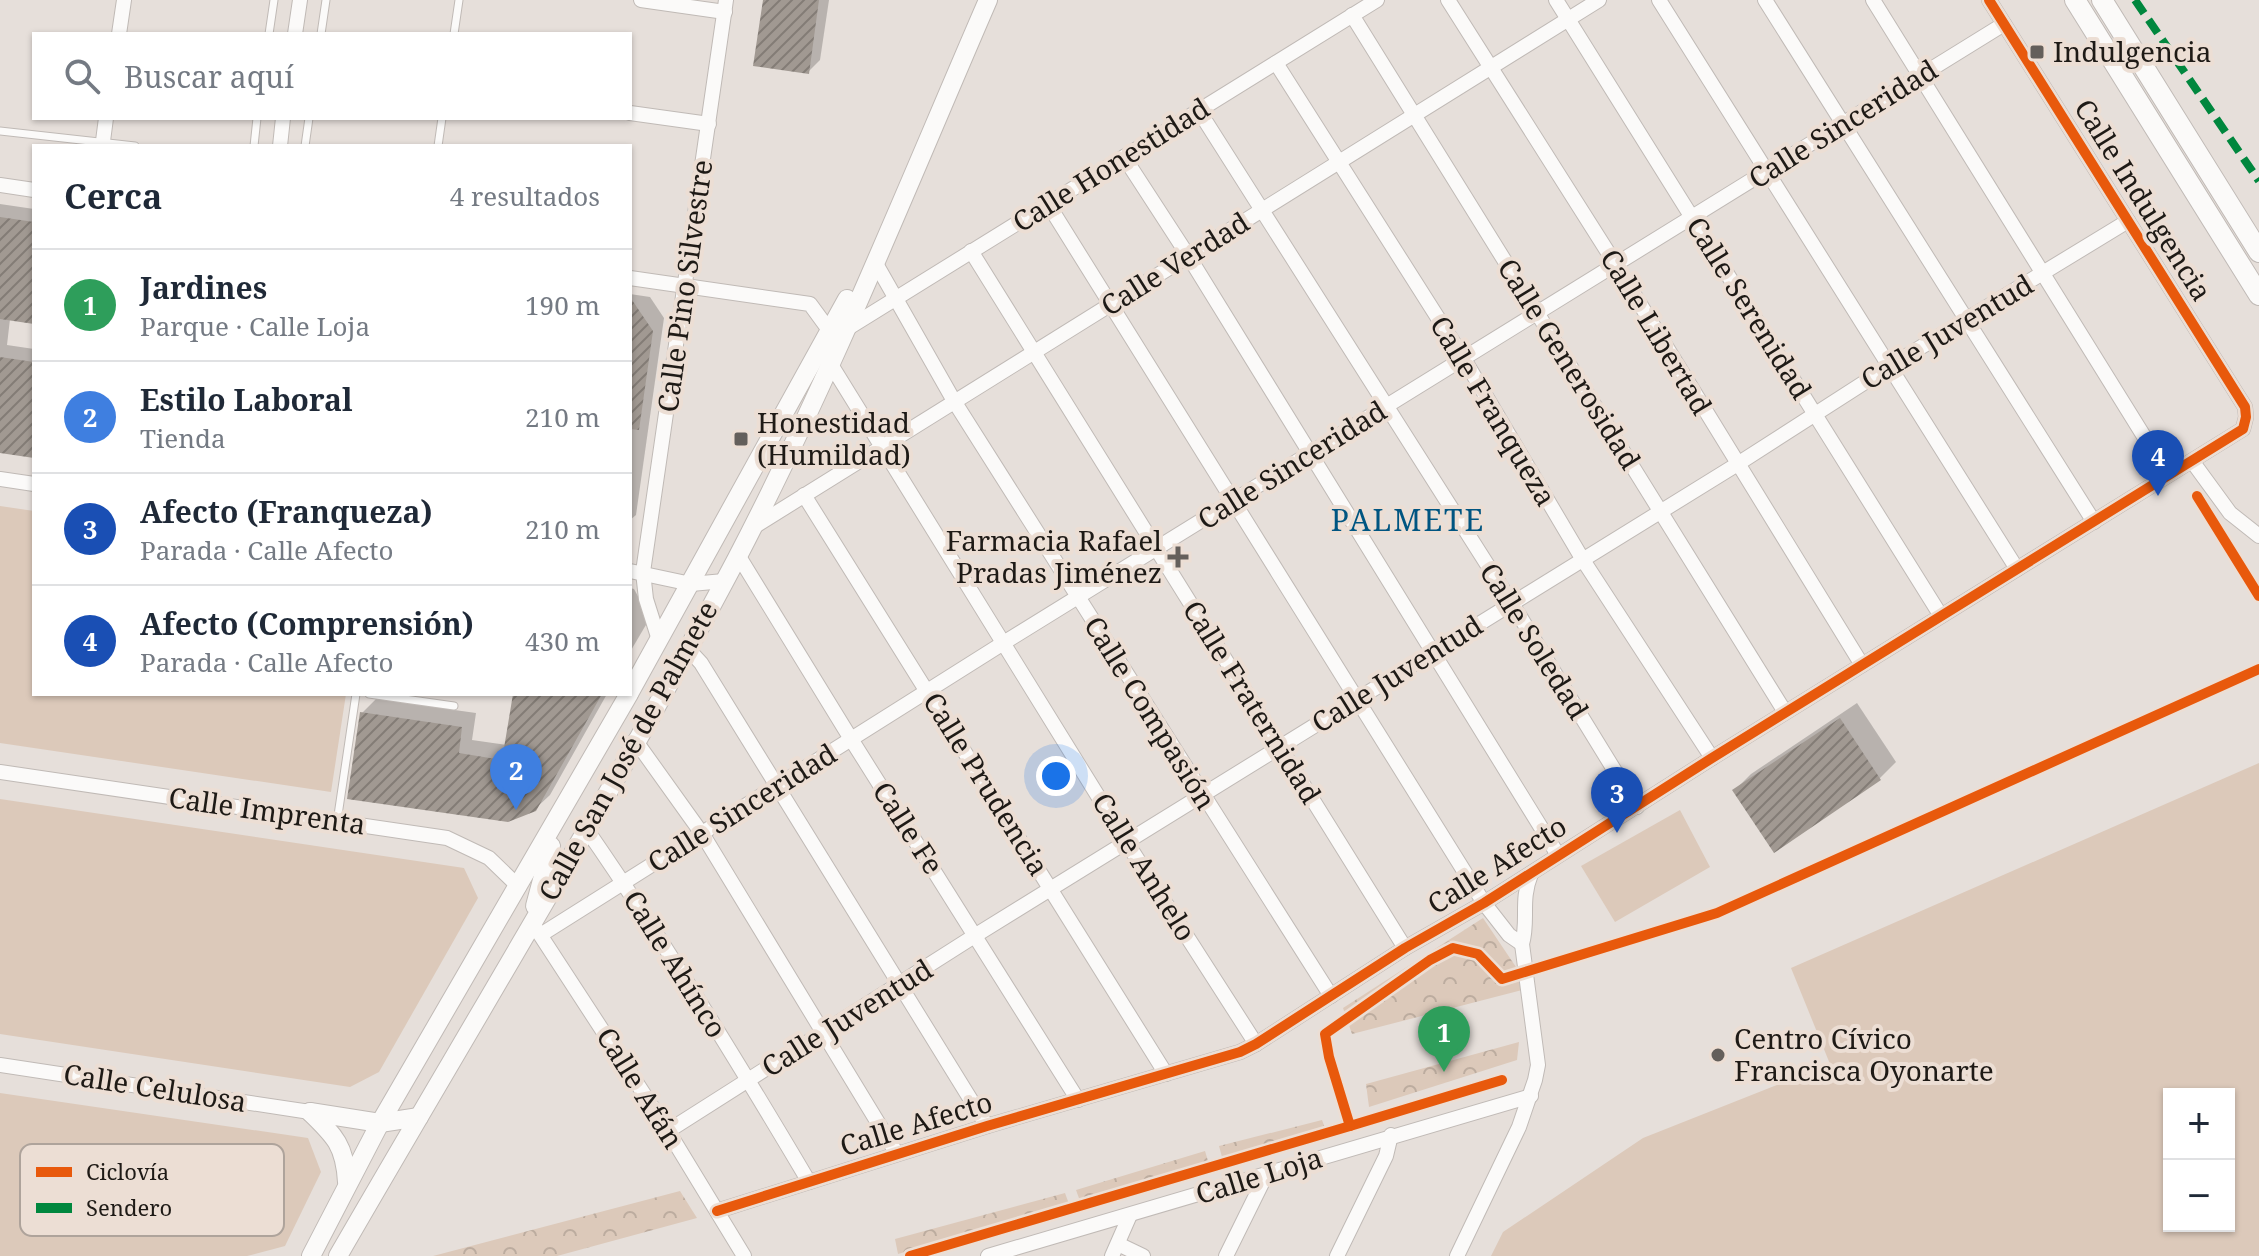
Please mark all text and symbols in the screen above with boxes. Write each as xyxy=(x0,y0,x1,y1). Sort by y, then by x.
search box xyxy=(32,32,632,120)
place label: Indulgencia xyxy=(2053,32,2212,70)
marker: Indulgencia xyxy=(2028,43,2046,61)
street label: Calle Sinceridad xyxy=(1741,50,1944,196)
icon: search xyxy=(60,54,104,98)
text: Buscar aquí xyxy=(124,56,294,97)
street label: Calle Honestidad xyxy=(1005,88,1216,240)
street label: Calle Indulgencia xyxy=(2066,91,2221,308)
street label: Calle Pino Silvestre xyxy=(647,157,721,415)
text: Cerca xyxy=(64,173,162,219)
text: 4 resultados xyxy=(450,178,600,214)
street label: Calle Verdad xyxy=(1093,202,1256,324)
street label: Calle Serenidad xyxy=(1679,209,1821,406)
street label: Calle Libertad xyxy=(1592,241,1721,421)
street label: Calle Generosidad xyxy=(1490,251,1650,476)
street label: Calle Juventud xyxy=(1853,265,2040,398)
text: Jardines xyxy=(140,267,267,308)
text: 1 xyxy=(83,287,97,323)
text: 190 m xyxy=(525,287,600,323)
text: Parque · Calle Loja xyxy=(140,308,370,344)
street label: Calle Franqueza xyxy=(1422,308,1566,513)
text: Estilo Laboral xyxy=(140,379,353,420)
street label: Calle Sinceridad xyxy=(1190,391,1393,537)
text: 2 xyxy=(83,399,97,435)
text: 210 m xyxy=(525,399,600,435)
place label: Honestidad (Humildad) xyxy=(757,403,911,473)
text: Tienda xyxy=(140,420,226,456)
marker: Honestidad (Humildad) xyxy=(732,430,750,448)
pin: 4 xyxy=(2132,430,2184,496)
text: Afecto (Franqueza) xyxy=(140,491,432,532)
district label: PALMETE xyxy=(1331,499,1485,540)
text: 3 xyxy=(83,511,97,547)
text: 210 m xyxy=(525,511,600,547)
place label: Farmacia Rafael Pradas Jiménez xyxy=(946,521,1162,591)
text: Parada · Calle Afecto xyxy=(140,532,394,568)
marker: Farmacia Rafael Pradas Jiménez xyxy=(1169,548,1187,566)
street label: Calle Soledad xyxy=(1472,555,1598,726)
street label: Calle Fraternidad xyxy=(1175,593,1331,810)
street label: Calle San José de Palmete xyxy=(529,594,725,907)
text: Afecto (Comprensión) xyxy=(140,603,474,644)
street label: Calle Juventud xyxy=(1304,606,1489,741)
street label: Calle Compasión xyxy=(1076,609,1226,816)
text: 4 xyxy=(83,623,97,659)
text: 430 m xyxy=(525,623,600,659)
text: Parada · Calle Afecto xyxy=(140,644,394,680)
street label: Calle Prudencia xyxy=(915,685,1058,882)
street label: Calle Sinceridad xyxy=(640,734,843,880)
pin: 2 xyxy=(490,744,542,810)
your location xyxy=(1036,756,1076,796)
pin: 3 xyxy=(1591,767,1643,833)
street label: Calle Fe xyxy=(865,774,953,881)
street label: Calle Imprenta xyxy=(166,777,368,843)
street label: Calle Anhelo xyxy=(1084,785,1205,948)
street label: Calle Afecto xyxy=(1420,806,1573,922)
street label: Calle Ahínco xyxy=(615,883,736,1044)
street label: Calle Juventud xyxy=(754,950,939,1085)
pin: 1 xyxy=(1418,1006,1470,1072)
place label: Centro Cívico Francisca Oyonarte xyxy=(1734,1019,1994,1089)
street label: Calle Afán xyxy=(589,1020,693,1155)
marker: Centro Cívico Francisca Oyonarte xyxy=(1709,1046,1727,1064)
street label: Calle Celulosa xyxy=(61,1054,249,1120)
street label: Calle Afecto xyxy=(835,1082,997,1164)
map controls xyxy=(2163,1088,2235,1232)
button: + xyxy=(2163,1088,2235,1160)
street label: Calle Loja xyxy=(1191,1138,1327,1212)
legend xyxy=(20,1144,284,1236)
text: Ciclovía xyxy=(86,1156,169,1186)
button: − xyxy=(2163,1160,2235,1232)
text: Sendero xyxy=(86,1192,172,1222)

